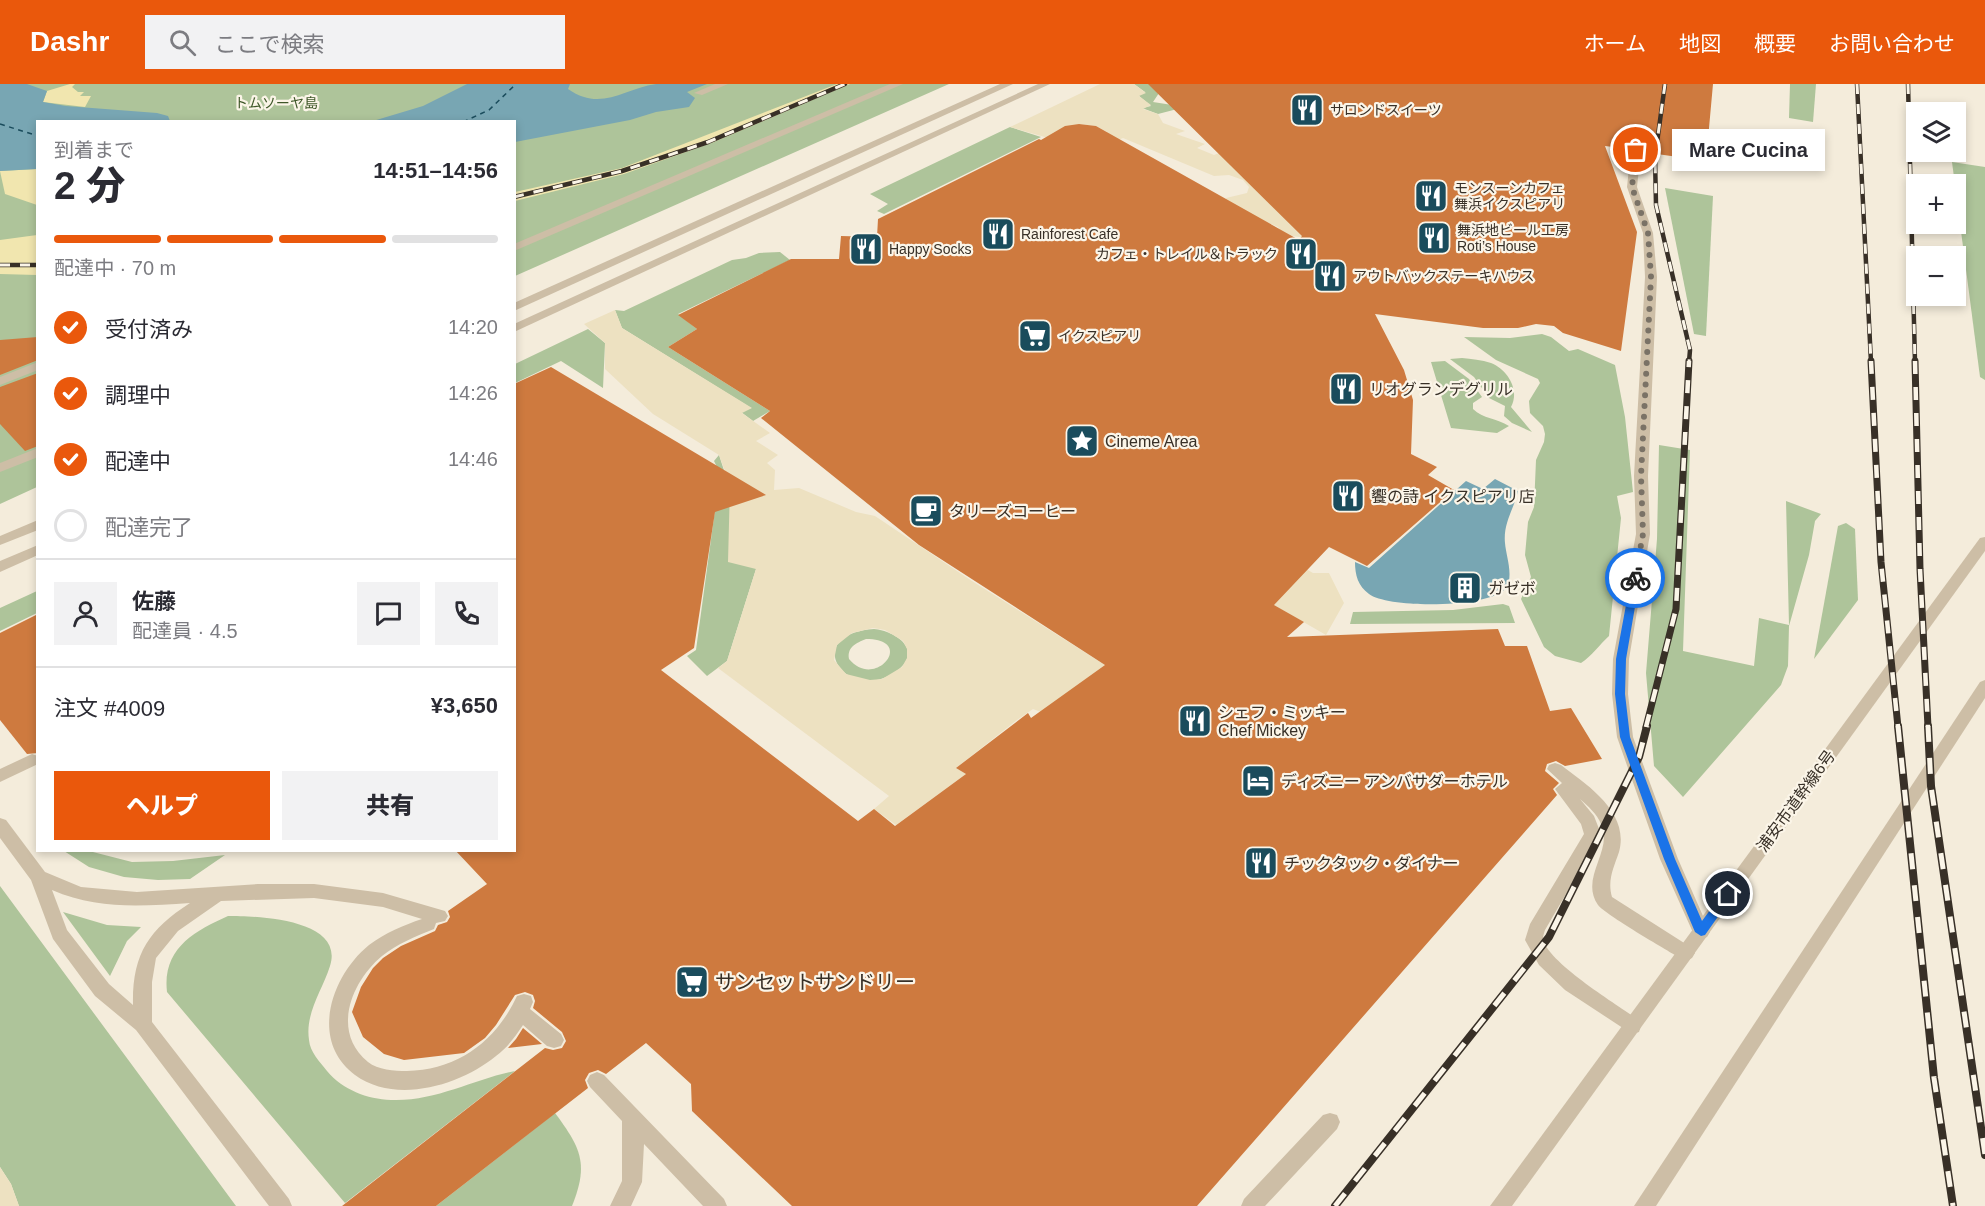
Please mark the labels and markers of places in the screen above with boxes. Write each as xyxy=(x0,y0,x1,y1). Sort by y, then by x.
restaurant icon: サロンドスイーツ xyxy=(1289,92,1325,128)
place label: サロンドスイーツ xyxy=(1330,102,1442,118)
pin xyxy=(1610,124,1661,175)
callout: Mare Cucina xyxy=(1672,129,1825,171)
restaurant icon: モンスーンカフェ 舞浜イクスピアリ xyxy=(1413,178,1449,214)
place label: モンスーンカフェ 舞浜イクスピアリ xyxy=(1454,180,1565,212)
restaurant icon: Rainforest Cafe xyxy=(980,216,1016,252)
restaurant icon: 舞浜地ビール工房 Roti’s House xyxy=(1416,220,1452,256)
place label: 舞浜地ビール工房 Roti’s House xyxy=(1457,222,1569,254)
place label: Rainforest Cafe xyxy=(1021,226,1118,242)
restaurant icon: Happy Socks xyxy=(848,231,884,267)
restaurant icon: カフェ・トレイル＆トラック xyxy=(1283,236,1319,272)
place label: Happy Socks xyxy=(889,241,971,257)
place label: カフェ・トレイル＆トラック xyxy=(1096,246,1278,262)
restaurant icon: アウトバックステーキハウス xyxy=(1312,258,1348,294)
place label: アウトバックステーキハウス xyxy=(1353,268,1535,284)
supermarket icon: イクスピアリ xyxy=(1017,318,1053,354)
place label: イクスピアリ xyxy=(1058,328,1141,344)
restaurant icon: リオグランデグリル xyxy=(1328,371,1364,407)
place label: リオグランデグリル xyxy=(1369,381,1513,398)
place icon: Cineme Area xyxy=(1064,423,1100,459)
place label: Cineme Area xyxy=(1105,433,1198,450)
restaurant icon: 饗の詩 イクスピアリ店 xyxy=(1330,478,1366,514)
place label: 饗の詩 イクスピアリ店 xyxy=(1371,488,1535,505)
cafe icon: タリーズコーヒー xyxy=(908,493,944,529)
place label: タリーズコーヒー xyxy=(949,503,1076,520)
building icon: ガゼボ xyxy=(1447,570,1483,606)
place label: ガゼボ xyxy=(1488,580,1536,597)
restaurant icon: シェフ・ミッキー Chef Mickey xyxy=(1177,703,1213,739)
place label: シェフ・ミッキー Chef Mickey xyxy=(1218,704,1346,739)
hotel icon: ディズニー アンバサダーホテル xyxy=(1240,763,1276,799)
place label: ディズニー アンバサダーホテル xyxy=(1281,773,1508,790)
restaurant icon: チックタック・ダイナー xyxy=(1243,845,1279,881)
place label: チックタック・ダイナー xyxy=(1284,855,1459,872)
pin xyxy=(1702,868,1753,919)
supermarket icon: サンセットサンドリー xyxy=(674,964,710,1000)
place label: サンセットサンドリー xyxy=(715,971,915,993)

